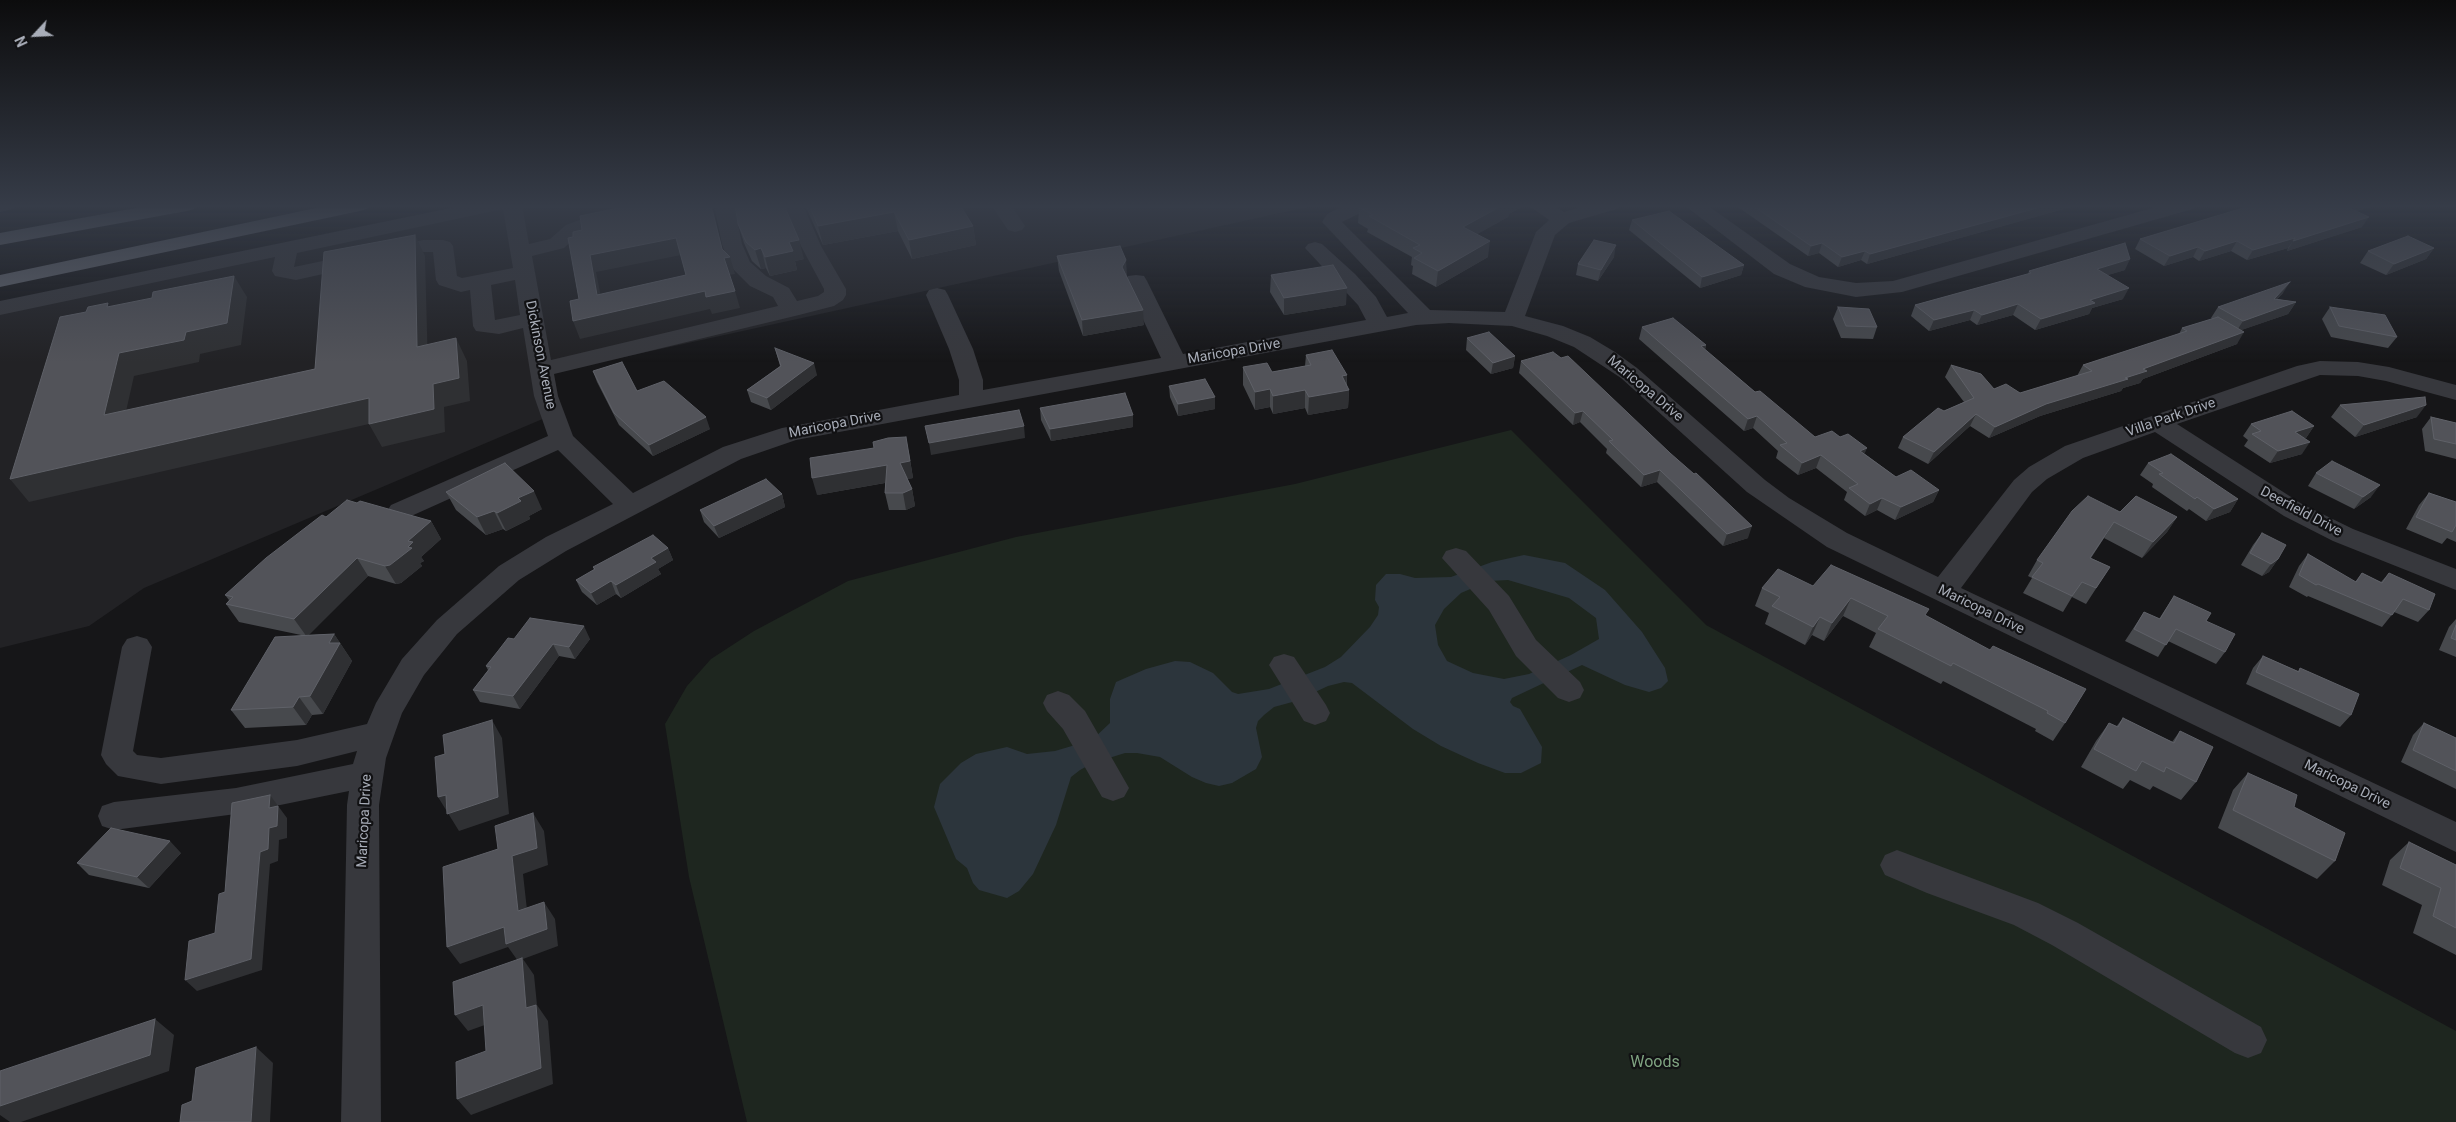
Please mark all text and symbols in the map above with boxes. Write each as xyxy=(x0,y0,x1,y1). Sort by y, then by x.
north arrow xyxy=(10,10,60,60)
text: N xyxy=(12,33,31,49)
street label: Dickinson Avenue xyxy=(521,299,559,411)
street label: Maricopa Drive xyxy=(1186,336,1282,368)
street label: Maricopa Drive xyxy=(1604,352,1686,426)
street label: Villa Park Drive xyxy=(2124,395,2218,441)
street label: Maricopa Drive xyxy=(787,408,883,442)
street label: Deerfield Drive xyxy=(2257,483,2345,541)
street label: Maricopa Drive xyxy=(1935,582,2027,638)
street label: Maricopa Drive xyxy=(2301,757,2393,813)
street label: Maricopa Drive xyxy=(354,774,376,868)
park label: Woods xyxy=(1630,1053,1680,1073)

